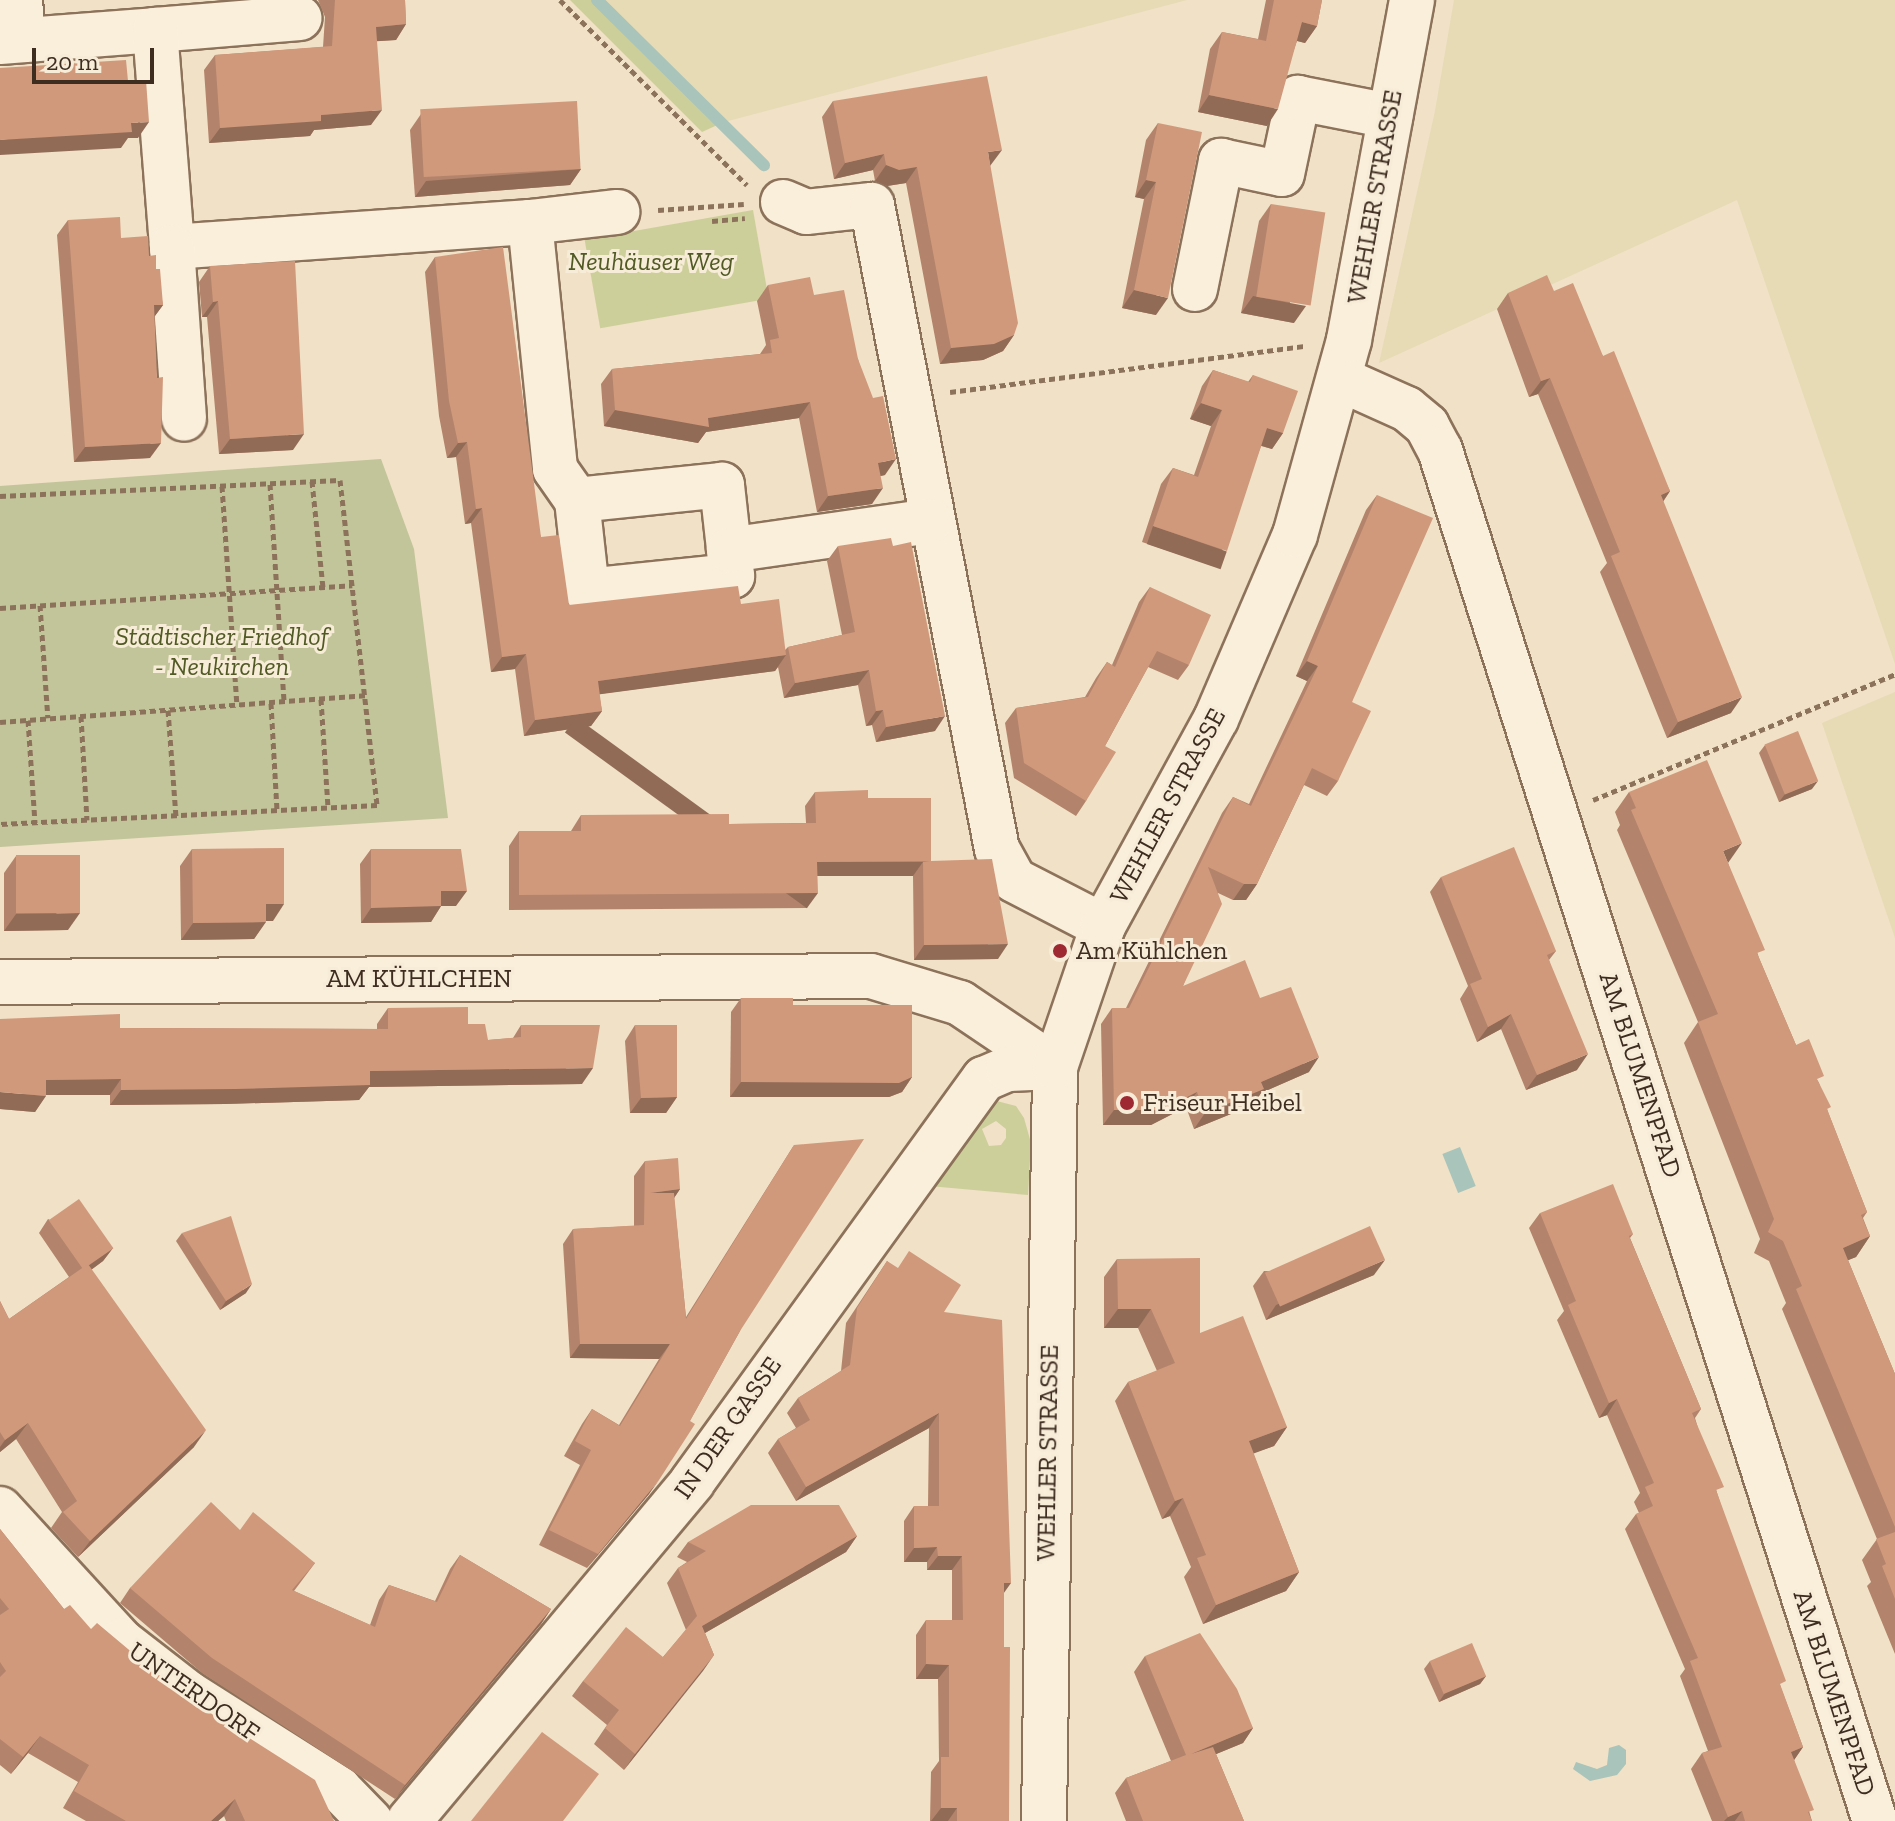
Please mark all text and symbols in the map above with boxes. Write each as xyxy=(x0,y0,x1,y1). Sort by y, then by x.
scale bar xyxy=(36,32,158,82)
text: 20 m xyxy=(46,47,98,76)
street label: WEHLER STRASSE xyxy=(1341,88,1409,306)
park label: Neuhäuser Weg xyxy=(568,246,734,278)
park label: Städtischer Friedhof - Neukirchen xyxy=(115,621,329,682)
street label: WEHLER STRASSE xyxy=(1103,703,1233,909)
place label: Am Kühlchen xyxy=(1076,935,1227,967)
marker: Am Kühlchen xyxy=(1051,942,1069,960)
street label: AM KÜHLCHEN xyxy=(326,963,512,995)
street label: AM BLUMENPFAD xyxy=(1592,968,1688,1182)
place label: Friseur Heibel xyxy=(1143,1087,1302,1119)
marker: Friseur Heibel xyxy=(1118,1094,1136,1112)
street label: WEHLER STRASSE xyxy=(1031,1345,1065,1561)
street label: IN DER GASSE xyxy=(668,1351,788,1505)
street label: AM BLUMENPFAD xyxy=(1786,1586,1882,1800)
street label: UNTERDORF xyxy=(122,1635,266,1749)

